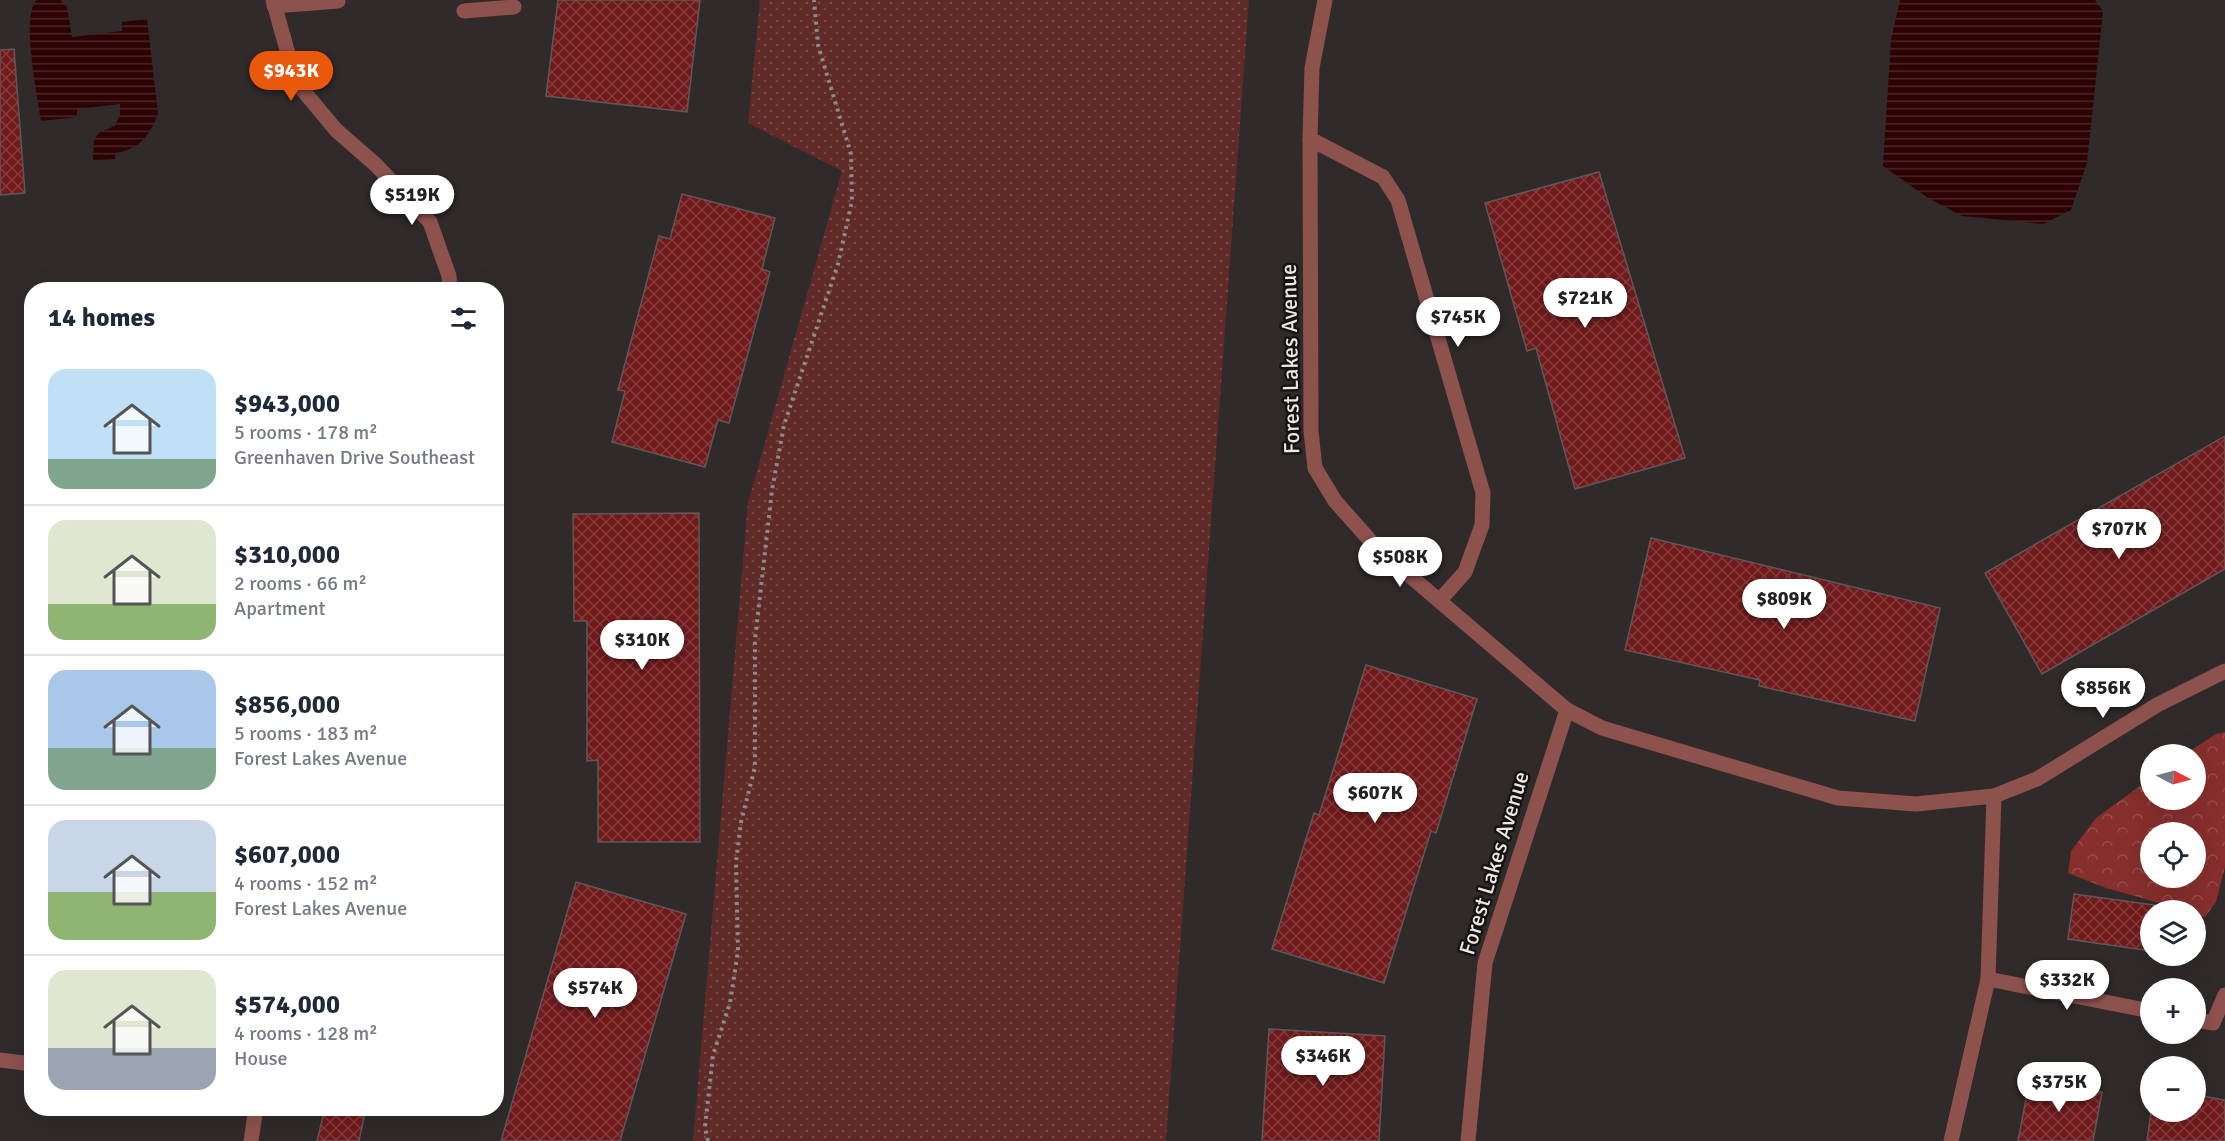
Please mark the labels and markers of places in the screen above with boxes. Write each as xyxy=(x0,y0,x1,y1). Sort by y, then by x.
pin: $943K xyxy=(249,51,333,102)
pin: $519K xyxy=(370,175,454,226)
pin: $721K xyxy=(1543,278,1627,329)
pin: $745K xyxy=(1416,297,1500,348)
pin: $707K xyxy=(2077,509,2161,560)
pin: $508K xyxy=(1358,537,1442,588)
pin: $809K xyxy=(1742,579,1826,630)
pin: $310K xyxy=(600,620,684,671)
pin: $856K xyxy=(2061,668,2145,719)
pin: $607K xyxy=(1333,773,1417,824)
pin: $332K xyxy=(2025,960,2109,1011)
pin: $574K xyxy=(553,968,637,1019)
pin: $346K xyxy=(1281,1036,1365,1087)
pin: $375K xyxy=(2017,1062,2101,1113)

